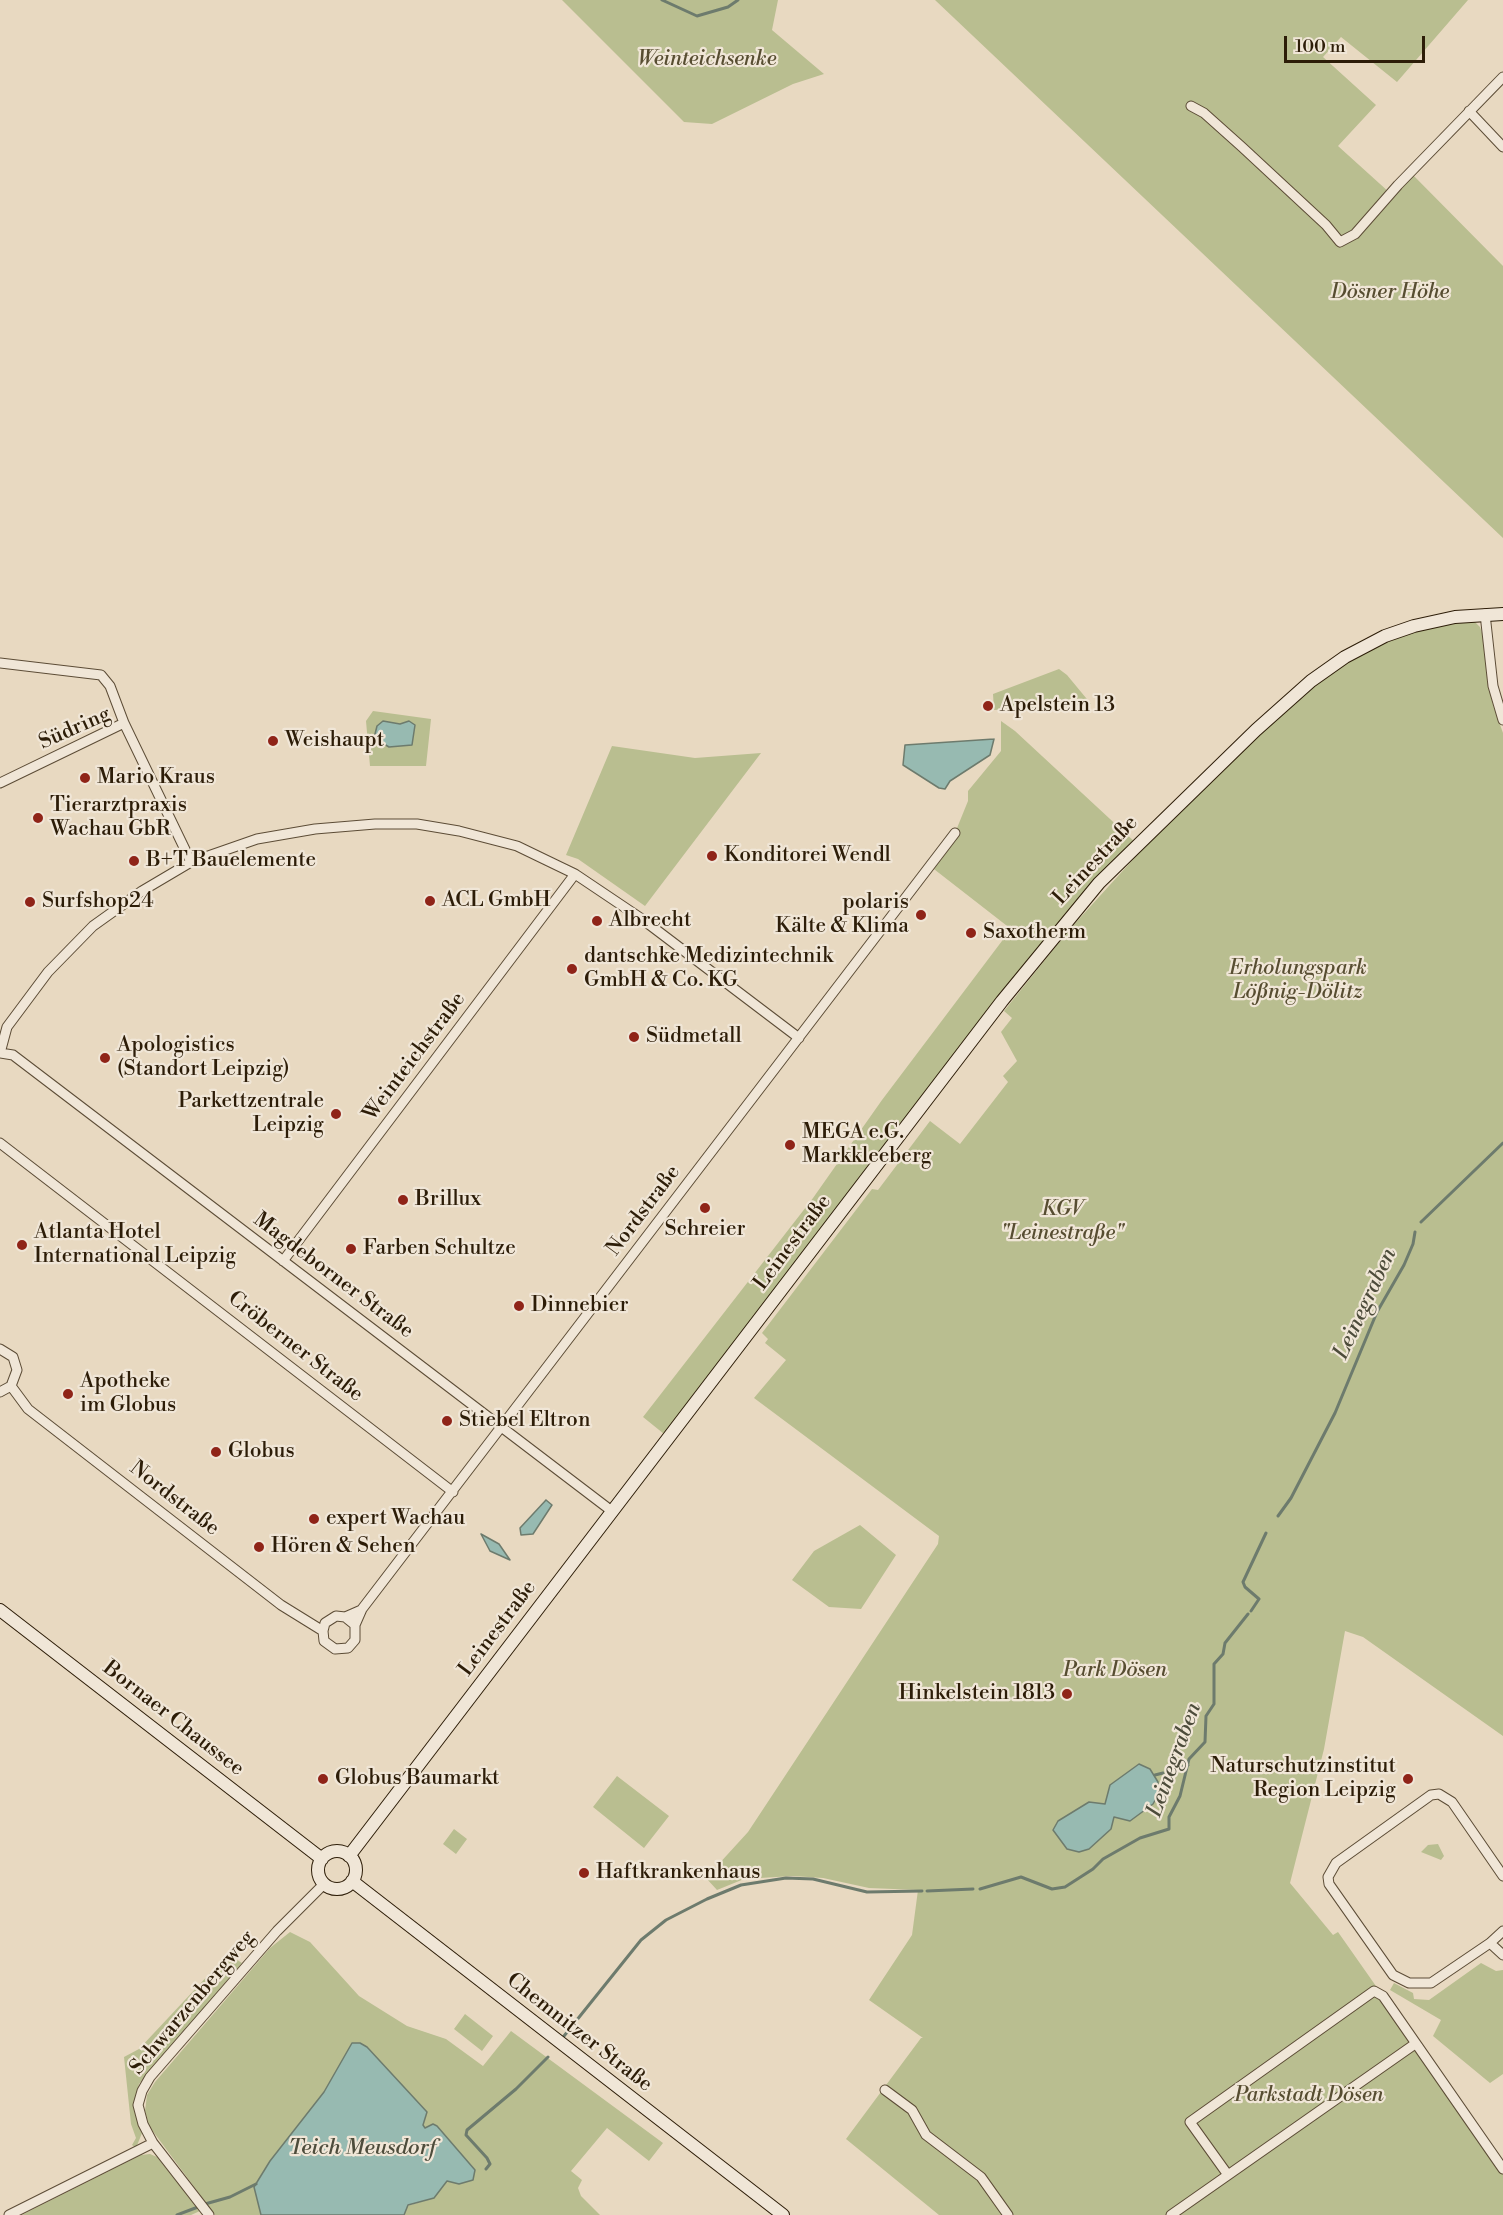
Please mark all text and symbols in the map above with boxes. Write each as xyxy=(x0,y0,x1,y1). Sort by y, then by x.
scale bar xyxy=(1287,24,1428,62)
text: 100 m xyxy=(1295,35,1346,58)
park label: Weinteichsenke xyxy=(637,47,777,73)
park label: Dösner Höhe xyxy=(1331,280,1449,306)
place label: Apelstein 13 xyxy=(1000,693,1115,719)
marker: Apelstein 13 xyxy=(981,699,995,713)
street label: Südring xyxy=(35,702,115,756)
place label: Weishaupt xyxy=(285,728,384,754)
marker: Weishaupt xyxy=(266,734,280,748)
place label: Mario Kraus xyxy=(97,765,215,791)
marker: Mario Kraus xyxy=(78,771,92,785)
place label: Tierarztpraxis Wachau GbR xyxy=(50,793,187,843)
marker: Tierarztpraxis Wachau GbR xyxy=(31,811,45,825)
street label: Leinestraße xyxy=(1048,811,1144,911)
place label: Konditorei Wendl xyxy=(724,843,891,869)
place label: B+T Bauelemente xyxy=(146,848,316,874)
marker: Konditorei Wendl xyxy=(705,849,719,863)
marker: B+T Bauelemente xyxy=(127,854,141,868)
place label: ACL GmbH xyxy=(442,888,551,914)
place label: Surfshop24 xyxy=(42,889,154,915)
place label: polaris Kälte & Klima xyxy=(775,890,909,940)
marker: ACL GmbH xyxy=(423,894,437,908)
marker: Surfshop24 xyxy=(23,895,37,909)
place label: Albrecht xyxy=(609,908,691,934)
marker: polaris Kälte & Klima xyxy=(914,908,928,922)
marker: Albrecht xyxy=(590,914,604,928)
place label: Saxotherm xyxy=(983,920,1086,946)
marker: Saxotherm xyxy=(964,926,978,940)
place label: dantschke Medizintechnik GmbH & Co. KG xyxy=(584,944,833,994)
park label: Erholungspark Lößnig-Dölitz xyxy=(1229,956,1367,1006)
marker: dantschke Medizintechnik GmbH & Co. KG xyxy=(565,962,579,976)
street label: Weinteichstraße xyxy=(359,988,471,1126)
place label: Südmetall xyxy=(646,1024,742,1050)
marker: Südmetall xyxy=(627,1030,641,1044)
place label: Apologistics (Standort Leipzig) xyxy=(117,1033,290,1083)
marker: Apologistics (Standort Leipzig) xyxy=(98,1051,112,1065)
place label: Parkettzentrale Leipzig xyxy=(178,1089,324,1139)
marker: Parkettzentrale Leipzig xyxy=(329,1107,343,1121)
place label: MEGA e.G. Markkleeberg xyxy=(802,1120,932,1170)
marker: MEGA e.G. Markkleeberg xyxy=(783,1138,797,1152)
street label: Nordstraße xyxy=(602,1161,686,1261)
place label: Brillux xyxy=(415,1187,481,1213)
street label: Leinestraße xyxy=(749,1190,837,1296)
marker: Brillux xyxy=(396,1193,410,1207)
park label: KGV "Leinestraße" xyxy=(1000,1197,1124,1247)
marker: Schreier xyxy=(698,1201,712,1215)
street label: Magdeborner Straße xyxy=(248,1208,418,1344)
place label: Schreier xyxy=(664,1217,746,1243)
place label: Atlanta Hotel International Leipzig xyxy=(34,1220,236,1270)
place label: Farben Schultze xyxy=(363,1236,516,1262)
marker: Atlanta Hotel International Leipzig xyxy=(15,1238,29,1252)
marker: Farben Schultze xyxy=(344,1242,358,1256)
water label: Leinegraben xyxy=(1329,1244,1403,1364)
street label: Cröberner Straße xyxy=(222,1286,368,1408)
place label: Dinnebier xyxy=(531,1293,628,1319)
marker: Dinnebier xyxy=(512,1299,526,1313)
place label: Apotheke im Globus xyxy=(80,1369,176,1419)
marker: Apotheke im Globus xyxy=(61,1387,75,1401)
place label: Stiebel Eltron xyxy=(459,1408,590,1434)
marker: Stiebel Eltron xyxy=(440,1414,454,1428)
place label: Globus xyxy=(228,1439,295,1465)
marker: Globus xyxy=(209,1445,223,1459)
street label: Nordstraße xyxy=(124,1456,224,1542)
place label: expert Wachau xyxy=(326,1506,465,1532)
marker: expert Wachau xyxy=(307,1512,321,1526)
place label: Hören & Sehen xyxy=(271,1534,415,1560)
marker: Hören & Sehen xyxy=(252,1540,266,1554)
street label: Leinestraße xyxy=(454,1576,542,1682)
street label: Bornaer Chaussee xyxy=(97,1656,249,1782)
park label: Park Dösen xyxy=(1063,1658,1167,1684)
place label: Hinkelstein 1813 xyxy=(898,1681,1055,1707)
marker: Hinkelstein 1813 xyxy=(1060,1687,1074,1701)
water label: Leinegraben xyxy=(1142,1699,1208,1821)
place label: Naturschutzinstitut Region Leipzig xyxy=(1210,1754,1396,1804)
place label: Globus Baumarkt xyxy=(335,1766,500,1792)
marker: Globus Baumarkt xyxy=(316,1772,330,1786)
marker: Naturschutzinstitut Region Leipzig xyxy=(1401,1772,1415,1786)
place label: Haftkrankenhaus xyxy=(596,1860,761,1886)
marker: Haftkrankenhaus xyxy=(577,1866,591,1880)
street label: Schwarzenbergweg xyxy=(125,1926,261,2080)
street label: Chemnitzer Straße xyxy=(501,1968,657,2098)
park label: Parkstadt Dösen xyxy=(1235,2083,1383,2109)
water label: Teich Meusdorf xyxy=(288,2136,436,2162)

